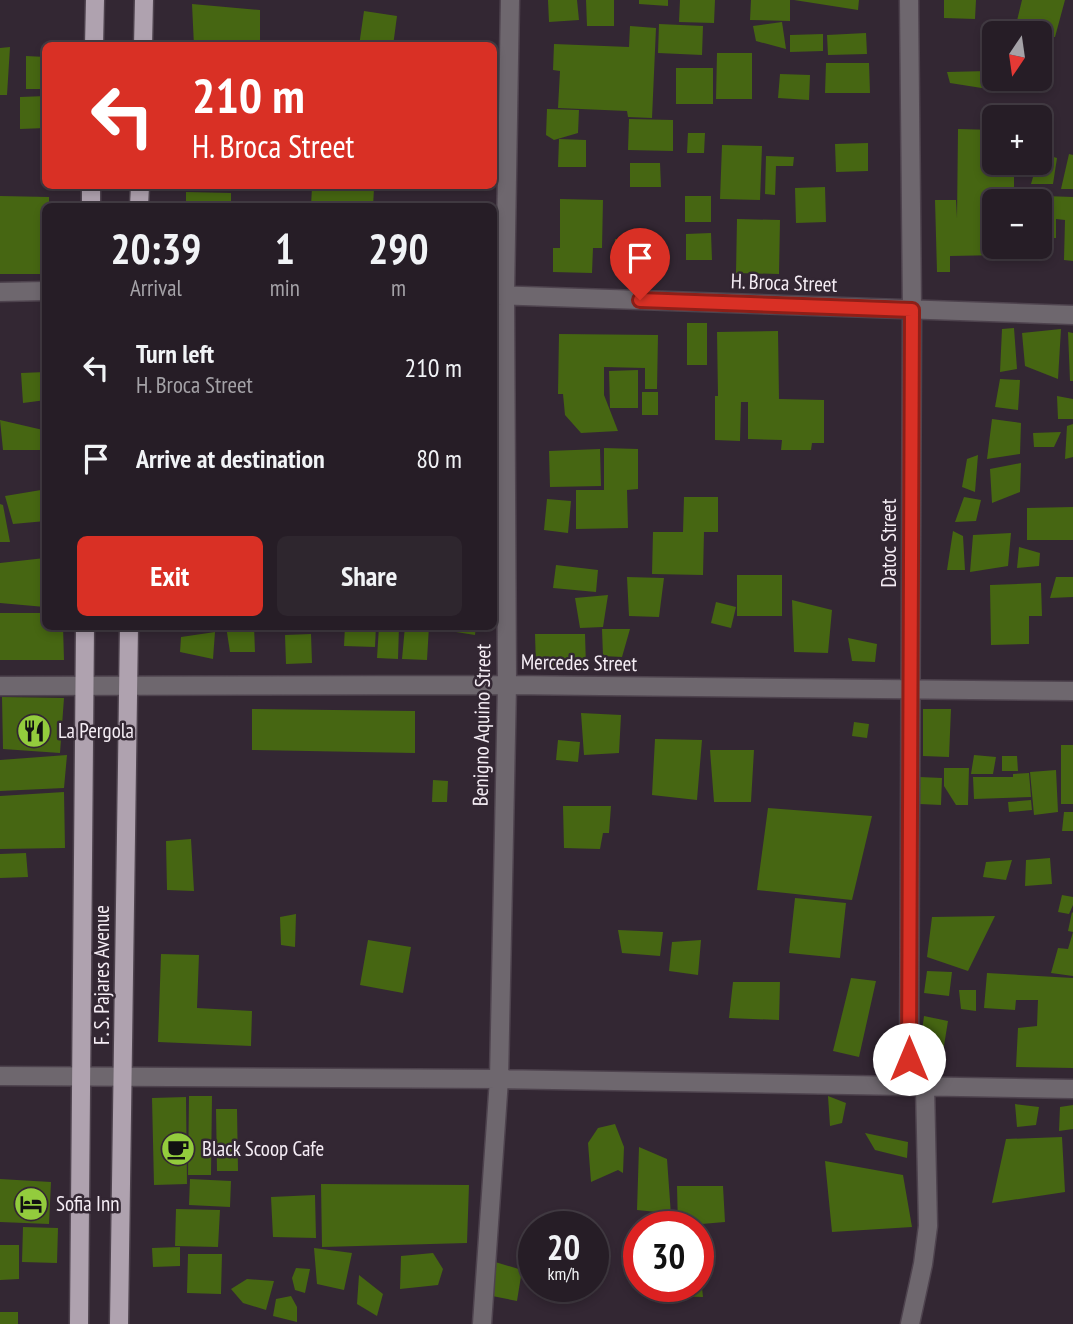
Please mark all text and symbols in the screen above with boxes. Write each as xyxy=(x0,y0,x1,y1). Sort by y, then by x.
north arrow xyxy=(982,21,1052,91)
map controls xyxy=(982,21,1052,259)
text: 210 m xyxy=(192,63,305,127)
icon: left xyxy=(77,70,168,161)
button: + xyxy=(982,105,1052,175)
text: H. Broca Street xyxy=(192,125,354,167)
button: − xyxy=(982,189,1052,259)
text: 20:39 xyxy=(110,221,201,276)
text: 1 xyxy=(275,221,295,276)
text: 290 xyxy=(368,221,429,276)
pin xyxy=(610,228,670,300)
icon: arrive xyxy=(621,239,659,277)
street label: H. Broca Street xyxy=(730,267,838,298)
text: Arrival xyxy=(130,273,182,302)
text: min xyxy=(270,273,300,302)
text: m xyxy=(391,273,406,302)
text: Turn left xyxy=(136,337,214,370)
icon: left xyxy=(77,349,115,387)
text: 210 m xyxy=(404,351,462,384)
text: H. Broca Street xyxy=(136,370,253,399)
icon: arrive xyxy=(77,440,115,478)
text: Arrive at destination xyxy=(136,442,325,475)
text: 80 m xyxy=(416,442,462,475)
street label: Datoc Street xyxy=(875,498,902,588)
button: Exit xyxy=(77,536,263,616)
button: Share xyxy=(277,536,462,616)
street label: Benigno Aquino Street xyxy=(467,643,496,806)
street label: Mercedes Street xyxy=(521,648,638,677)
restaurant icon: La Pergola xyxy=(15,712,53,750)
place label: La Pergola xyxy=(58,717,134,744)
street label: F. S. Pajares Avenue xyxy=(88,905,115,1045)
position arrow xyxy=(872,1022,946,1096)
cafe icon: Black Scoop Cafe xyxy=(159,1130,197,1168)
place label: Black Scoop Cafe xyxy=(202,1135,324,1162)
hotel icon: Sofia Inn xyxy=(12,1185,50,1223)
place label: Sofia Inn xyxy=(56,1190,119,1217)
speed limit sign: 30 xyxy=(623,1211,714,1302)
text: 20 xyxy=(547,1224,580,1270)
text: km/h xyxy=(548,1262,579,1285)

